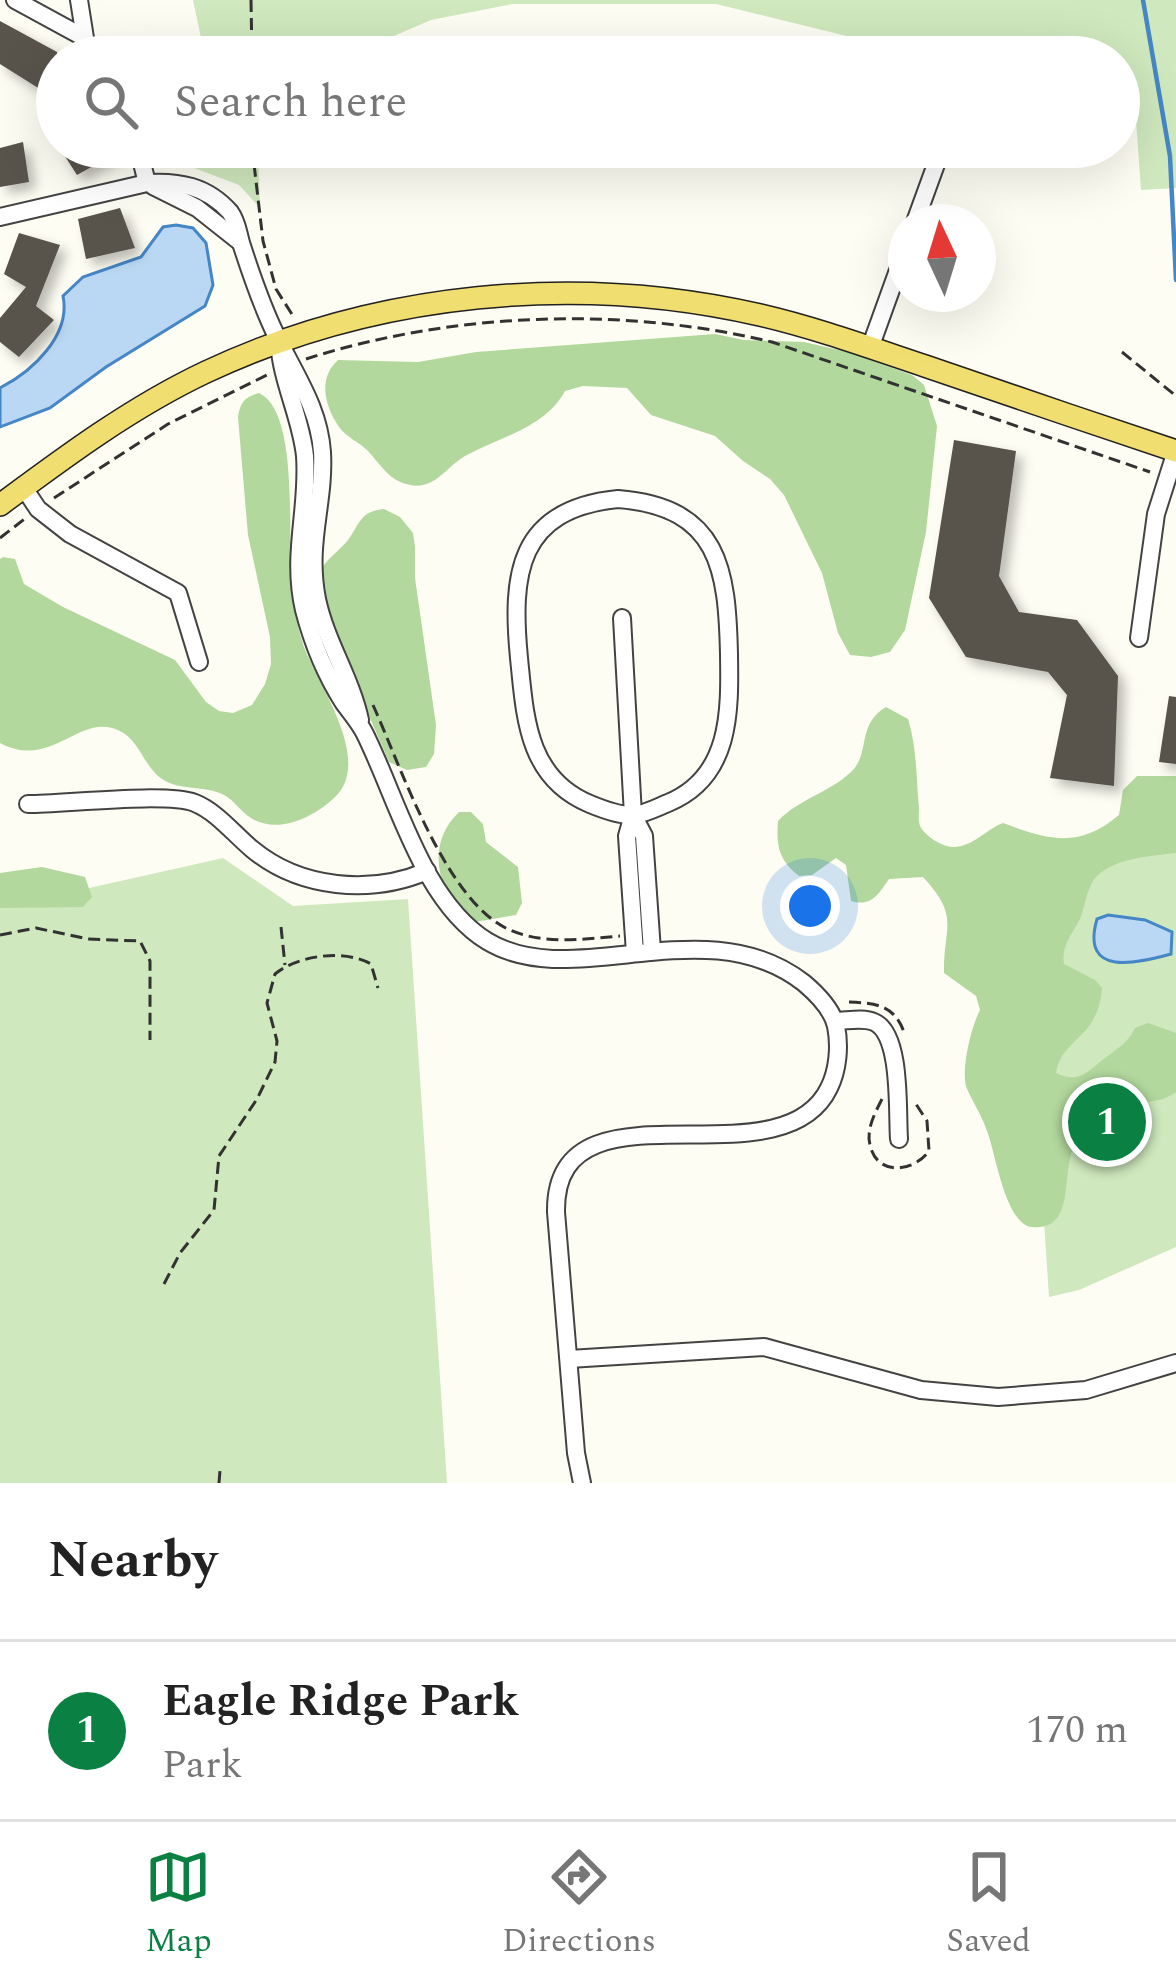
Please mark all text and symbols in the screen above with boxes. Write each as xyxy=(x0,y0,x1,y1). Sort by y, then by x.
search box xyxy=(36,36,1140,168)
text: Search here xyxy=(174,68,407,137)
icon: search xyxy=(78,69,144,135)
north arrow xyxy=(888,204,996,312)
your location xyxy=(780,876,840,936)
pin: 1 xyxy=(1068,1077,1146,1167)
text: Nearby xyxy=(48,1522,217,1600)
text: Eagle Ridge Park xyxy=(162,1667,519,1736)
text: 1 xyxy=(76,1701,98,1760)
text: 170 m xyxy=(1026,1701,1128,1760)
text: Park xyxy=(162,1736,242,1795)
tab: Map xyxy=(145,1844,212,1966)
tab: Directions xyxy=(502,1844,656,1966)
tab: Saved xyxy=(946,1844,1031,1966)

